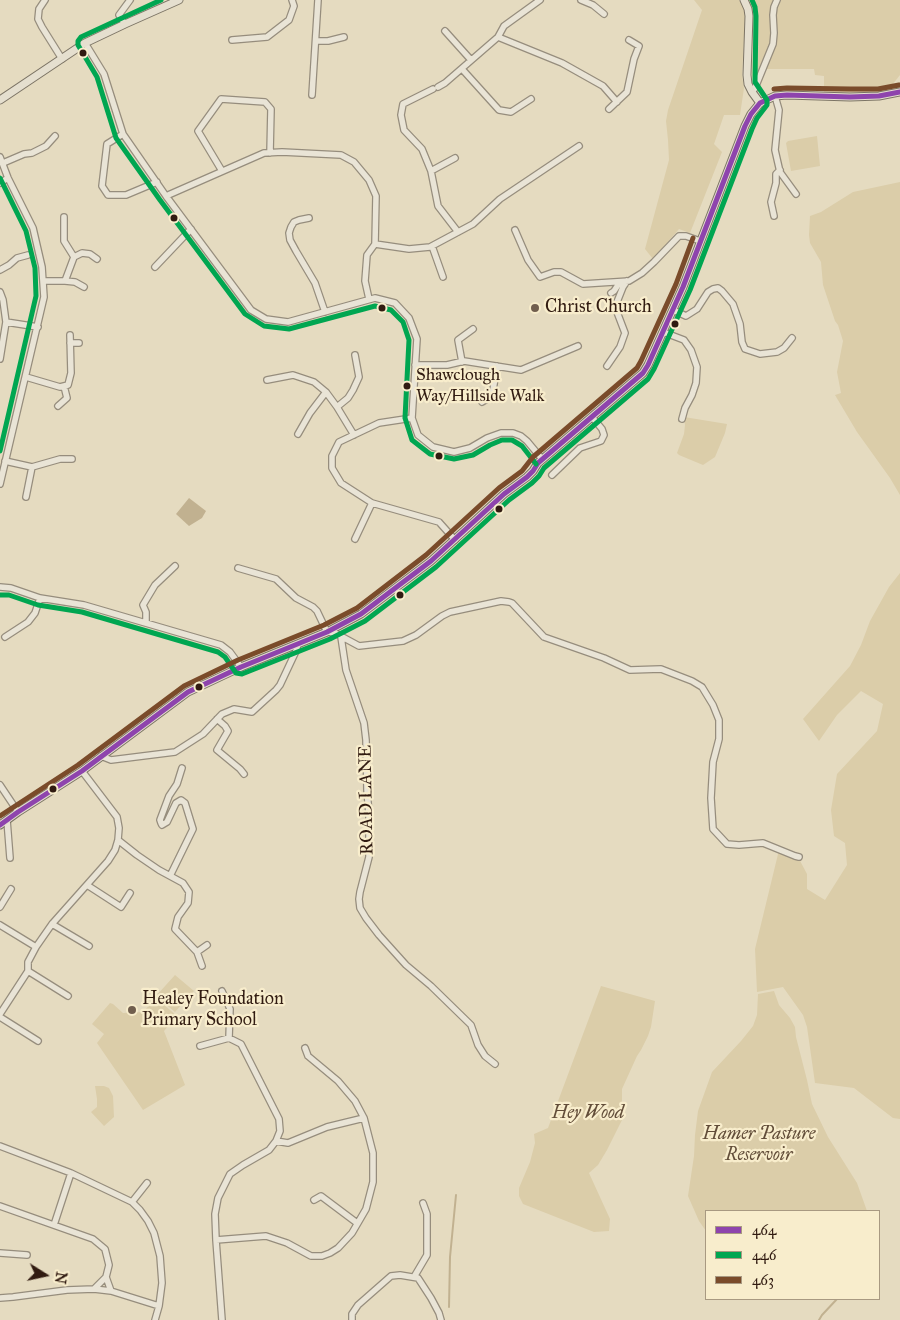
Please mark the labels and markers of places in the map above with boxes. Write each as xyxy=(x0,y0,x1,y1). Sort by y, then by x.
unlabelled marker xyxy=(78,48,88,58)
unlabelled marker xyxy=(169,213,179,223)
place label: Christ Church xyxy=(545,297,652,319)
marker: Christ Church xyxy=(529,302,541,314)
unlabelled marker xyxy=(377,303,387,313)
unlabelled marker xyxy=(670,319,680,329)
place label: Shawclough Way/Hillside Walk xyxy=(416,366,544,406)
marker: Shawclough Way/Hillside Walk xyxy=(402,381,412,391)
unlabelled marker xyxy=(434,451,444,461)
unlabelled marker xyxy=(494,504,504,514)
unlabelled marker xyxy=(395,590,405,600)
unlabelled marker xyxy=(194,682,204,692)
unlabelled marker xyxy=(48,784,58,794)
place label: Healey Foundation Primary School xyxy=(142,989,284,1032)
marker: Healey Foundation Primary School xyxy=(126,1004,138,1016)

